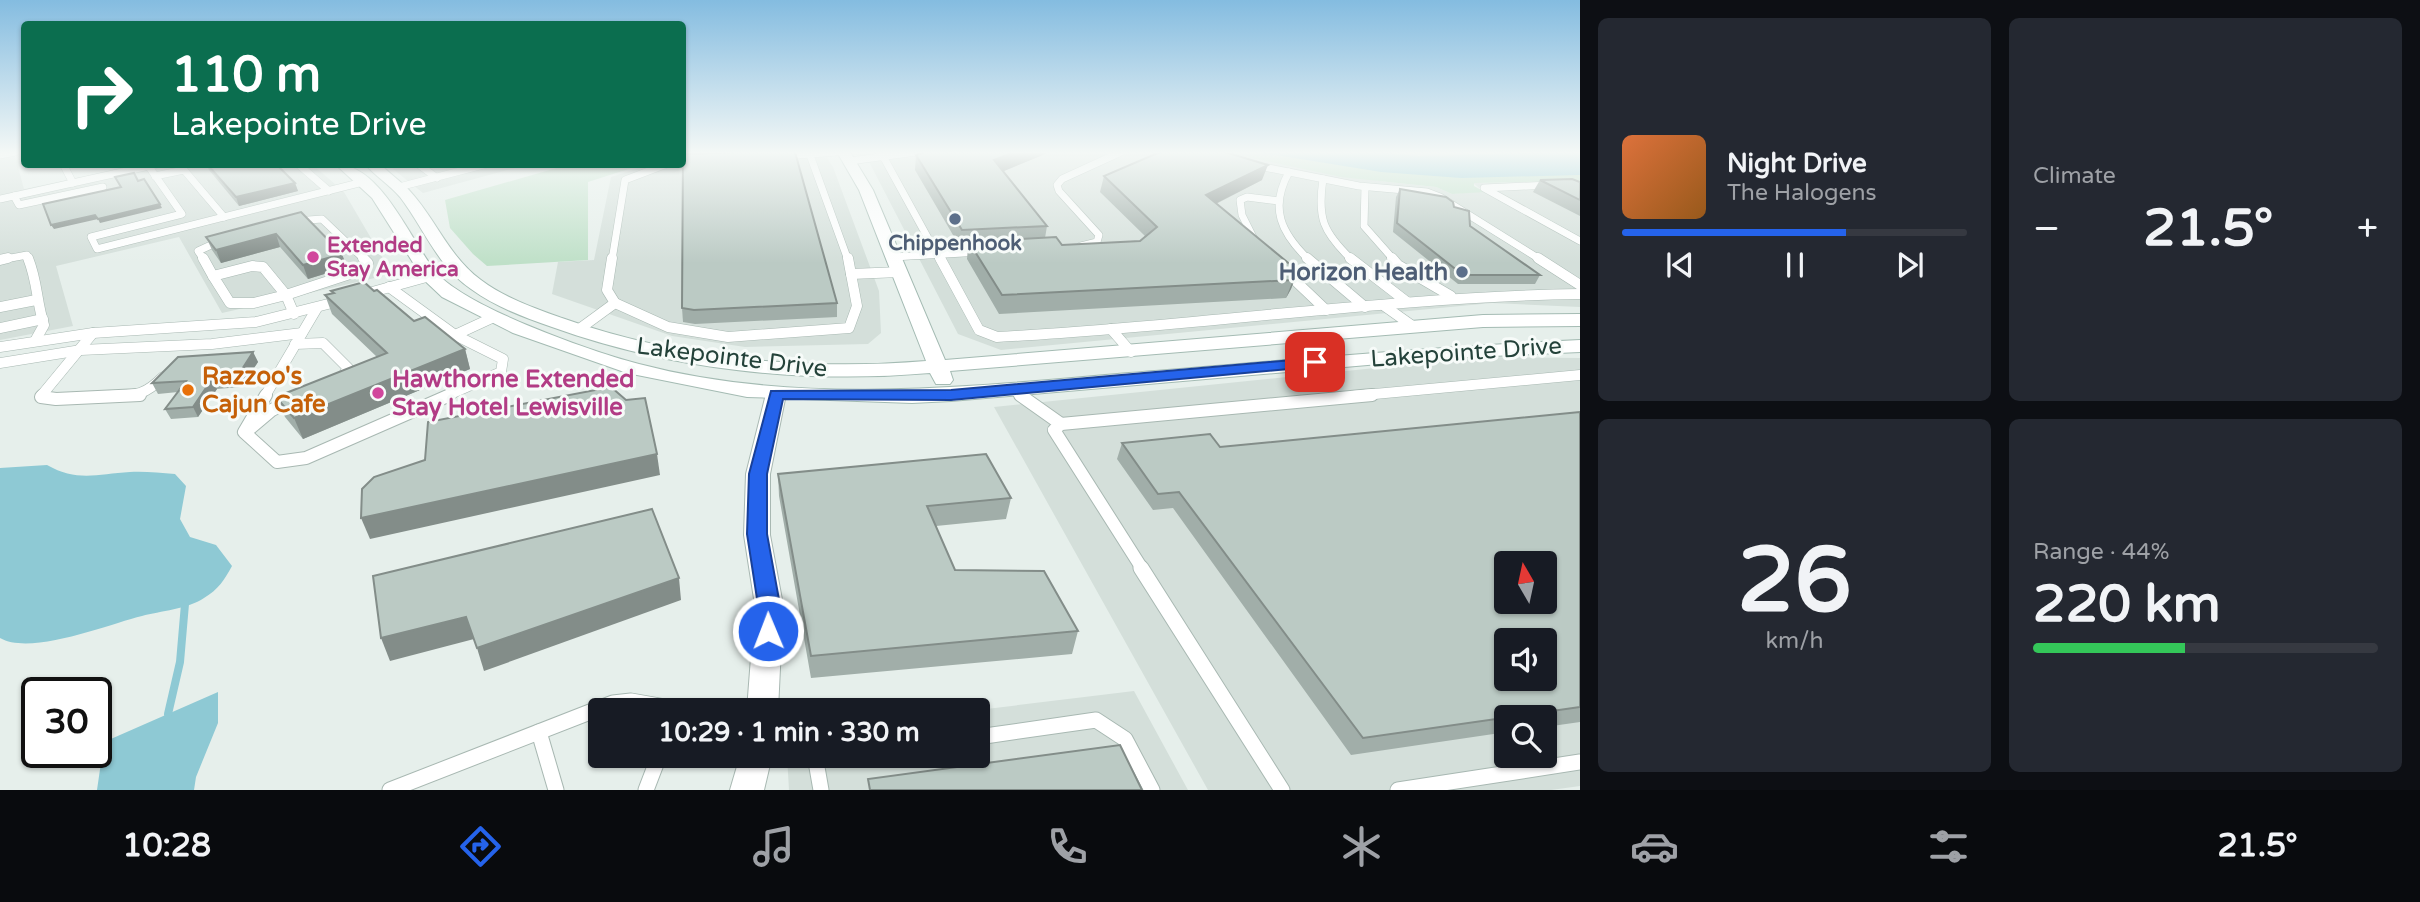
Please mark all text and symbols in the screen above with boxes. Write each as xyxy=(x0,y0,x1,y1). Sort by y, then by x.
text: 110 m xyxy=(171,46,321,105)
icon: right xyxy=(56,49,147,140)
text: Lakepointe Drive xyxy=(171,106,427,144)
text: Night Drive xyxy=(1727,148,1867,179)
text: Climate xyxy=(2033,162,2116,190)
text: The Halogens xyxy=(1727,179,1876,207)
text: 21.5° xyxy=(2143,197,2273,260)
text: − xyxy=(2033,206,2060,252)
text: + xyxy=(2357,206,2378,252)
marker: Chippenhook xyxy=(947,211,963,227)
place label: Chippenhook xyxy=(888,231,1022,256)
place label: Extended Stay America xyxy=(327,233,459,282)
icon: previous xyxy=(1661,246,1699,284)
icon: pause xyxy=(1776,246,1814,284)
icon: next xyxy=(1891,246,1929,284)
marker: Extended Stay America xyxy=(305,249,321,265)
place label: Horizon Health xyxy=(1278,258,1448,287)
marker: Horizon Health xyxy=(1454,264,1470,280)
street label: Lakepointe Drive xyxy=(635,331,829,384)
street label: Lakepointe Drive xyxy=(1369,331,1563,374)
pin xyxy=(1285,332,1345,392)
icon: arrive xyxy=(1296,343,1334,381)
place label: Razzoo's Cajun Cafe xyxy=(202,362,326,419)
place label: Hawthorne Extended Stay Hotel Lewisville xyxy=(392,365,634,422)
marker: Razzoo's Cajun Cafe xyxy=(180,382,196,398)
marker: Hawthorne Extended Stay Hotel Lewisville xyxy=(370,385,386,401)
text: 26 xyxy=(1737,526,1852,636)
text: Range · 44% xyxy=(2033,538,2169,566)
north arrow xyxy=(1494,551,1558,614)
map controls xyxy=(1494,551,1557,768)
text: 220 km xyxy=(2033,573,2221,636)
position arrow xyxy=(731,594,805,668)
text: km/h xyxy=(1766,627,1823,655)
button: sound xyxy=(1494,628,1557,691)
speed limit sign: 30 xyxy=(21,677,112,768)
button: search xyxy=(1494,705,1557,768)
text: 10:29 · 1 min · 330 m xyxy=(658,717,920,748)
icon: directions xyxy=(456,822,505,871)
icon: music xyxy=(749,822,798,871)
icon: phone xyxy=(1043,822,1092,871)
icon: climate xyxy=(1337,822,1386,871)
icon: car xyxy=(1630,822,1679,871)
icon: filters xyxy=(1924,822,1973,871)
text: 10:28 xyxy=(122,827,211,865)
text: 21.5° xyxy=(2218,827,2298,865)

